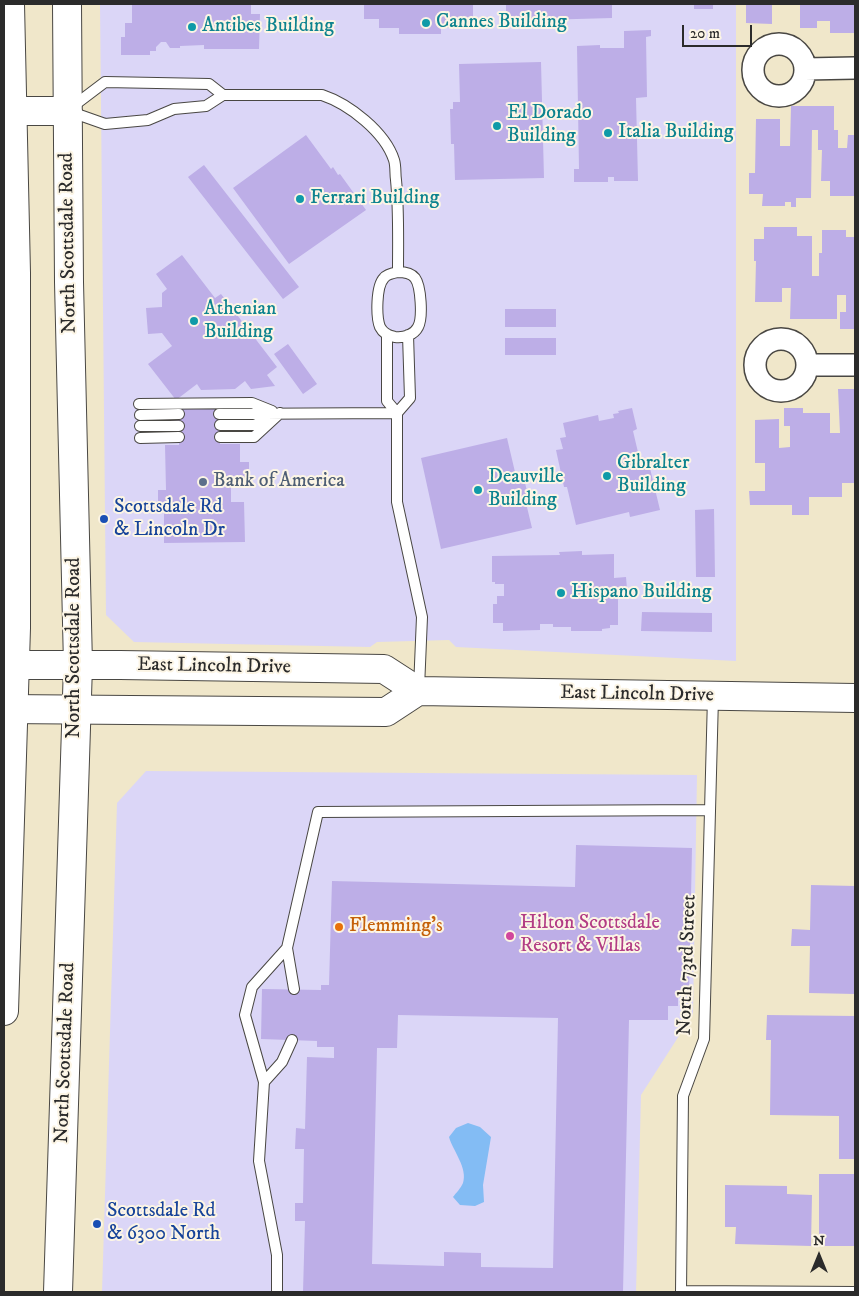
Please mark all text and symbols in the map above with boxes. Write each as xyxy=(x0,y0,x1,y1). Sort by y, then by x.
place label: Cannes Building xyxy=(436,11,567,35)
place label: Antibes Building xyxy=(202,15,334,39)
scale bar xyxy=(684,15,754,47)
marker: Cannes Building xyxy=(420,17,432,29)
marker: Antibes Building xyxy=(186,21,198,33)
text: 20 m xyxy=(690,24,720,43)
place label: El Dorado Building xyxy=(507,102,592,149)
marker: El Dorado Building xyxy=(491,120,503,132)
place label: Italia Building xyxy=(618,121,734,145)
marker: Italia Building xyxy=(602,127,614,139)
street label: North Scottsdale Road xyxy=(55,152,83,334)
place label: Ferrari Building xyxy=(310,187,439,211)
marker: Ferrari Building xyxy=(294,193,306,205)
place label: Athenian Building xyxy=(204,298,276,345)
marker: Athenian Building xyxy=(188,315,200,327)
place label: Gibralter Building xyxy=(617,452,689,499)
place label: Deauville Building xyxy=(488,466,564,513)
place label: Bank of America xyxy=(213,470,345,494)
marker: Gibralter Building xyxy=(601,470,613,482)
marker: Bank of America xyxy=(197,476,209,488)
marker: Deauville Building xyxy=(472,484,484,496)
place label: Scottsdale Rd & Lincoln Dr xyxy=(114,496,225,543)
marker: Scottsdale Rd & Lincoln Dr xyxy=(98,513,110,525)
street label: North Scottsdale Road xyxy=(63,557,87,739)
place label: Hispano Building xyxy=(571,581,711,605)
marker: Hispano Building xyxy=(555,587,567,599)
street label: East Lincoln Drive xyxy=(137,654,291,680)
street label: East Lincoln Drive xyxy=(560,682,714,708)
street label: North 73rd Street xyxy=(674,894,702,1036)
place label: Hilton Scottsdale Resort & Villas xyxy=(520,912,660,959)
place label: Flemming's xyxy=(349,915,443,939)
marker: Flemming's xyxy=(333,921,345,933)
marker: Hilton Scottsdale Resort & Villas xyxy=(504,930,516,942)
street label: North Scottsdale Road xyxy=(51,962,81,1144)
place label: Scottsdale Rd & 6300 North xyxy=(107,1200,220,1247)
marker: Scottsdale Rd & 6300 North xyxy=(91,1218,103,1230)
north arrow xyxy=(794,1231,844,1281)
text: N xyxy=(813,1232,825,1250)

